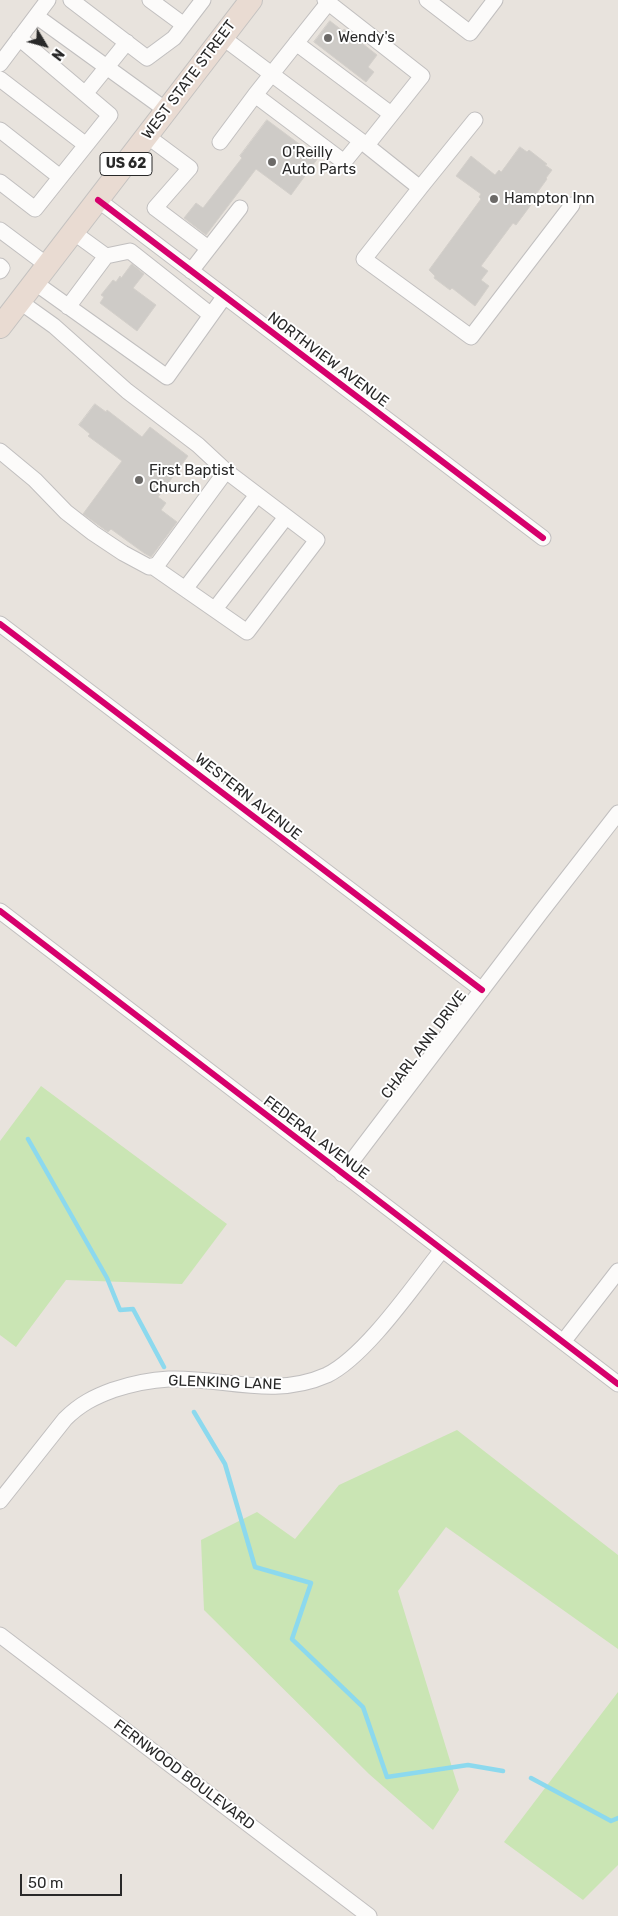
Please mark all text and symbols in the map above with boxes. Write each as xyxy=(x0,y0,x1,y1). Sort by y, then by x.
street label: WEST STATE STREET xyxy=(138,17,240,143)
north arrow xyxy=(20,20,70,70)
place label: Wendy's xyxy=(338,29,395,47)
marker: Wendy's xyxy=(322,32,334,44)
text: N xyxy=(48,45,67,63)
place label: O'Reilly Auto Parts xyxy=(282,144,356,179)
road number: US 62 xyxy=(100,152,152,175)
marker: O'Reilly Auto Parts xyxy=(266,156,278,168)
place label: Hampton Inn xyxy=(504,190,595,208)
marker: Hampton Inn xyxy=(488,193,500,205)
street label: NORTHVIEW AVENUE xyxy=(264,309,392,411)
place label: First Baptist Church xyxy=(149,462,234,497)
marker: First Baptist Church xyxy=(133,474,145,486)
street label: WESTERN AVENUE xyxy=(191,750,305,844)
street label: CHARL ANN DRIVE xyxy=(378,987,470,1103)
street label: FEDERAL AVENUE xyxy=(260,1092,372,1184)
street label: GLENKING LANE xyxy=(168,1372,282,1394)
street label: FERNWOOD BOULEVARD xyxy=(110,1716,258,1834)
scale bar xyxy=(22,1864,125,1896)
text: 50 m xyxy=(28,1874,63,1892)

